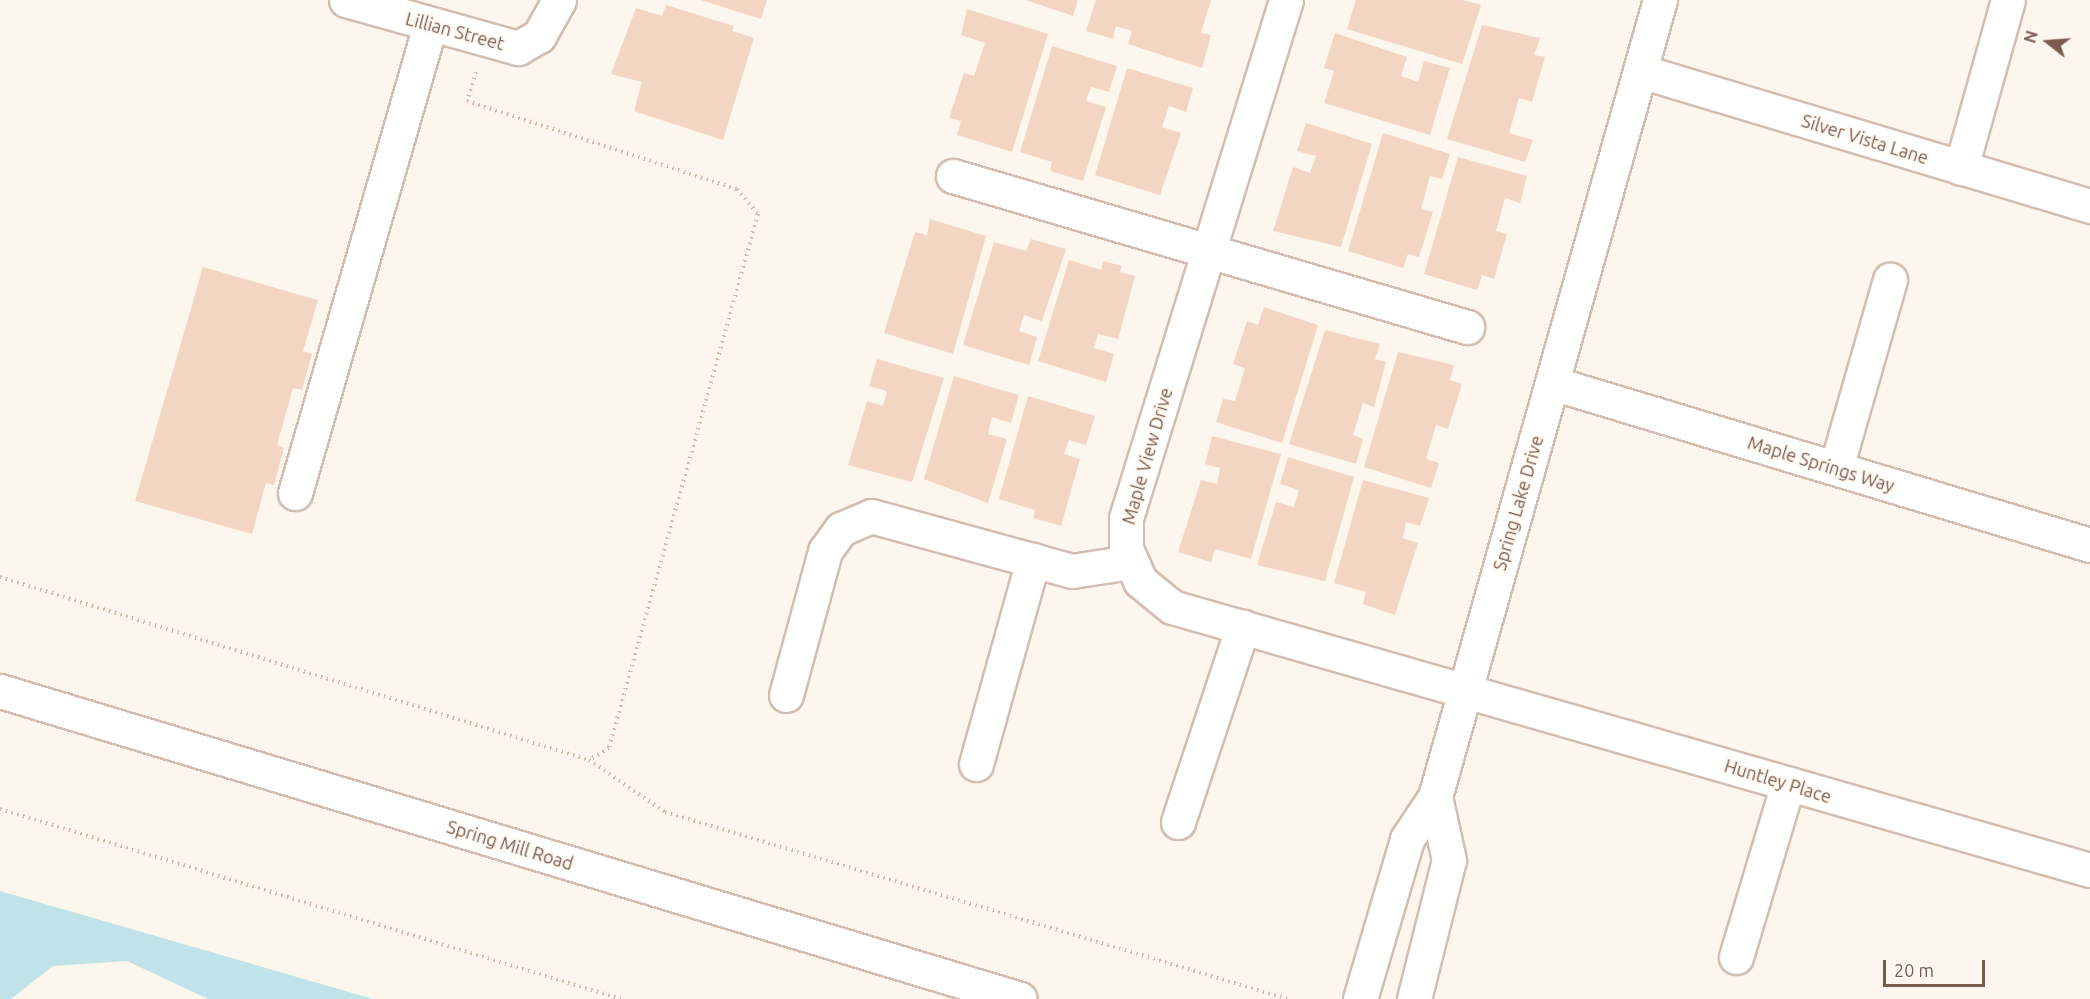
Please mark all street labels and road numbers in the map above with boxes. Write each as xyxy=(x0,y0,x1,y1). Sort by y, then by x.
street label: Lillian Street xyxy=(403,7,507,55)
street label: Silver Vista Lane xyxy=(1799,109,1931,169)
street label: Maple View Drive xyxy=(1117,385,1177,527)
street label: Maple Springs Way xyxy=(1745,431,1897,497)
street label: Spring Lake Drive xyxy=(1488,433,1548,573)
street label: Huntley Place xyxy=(1722,754,1834,808)
street label: Spring Mill Road xyxy=(444,816,576,874)

